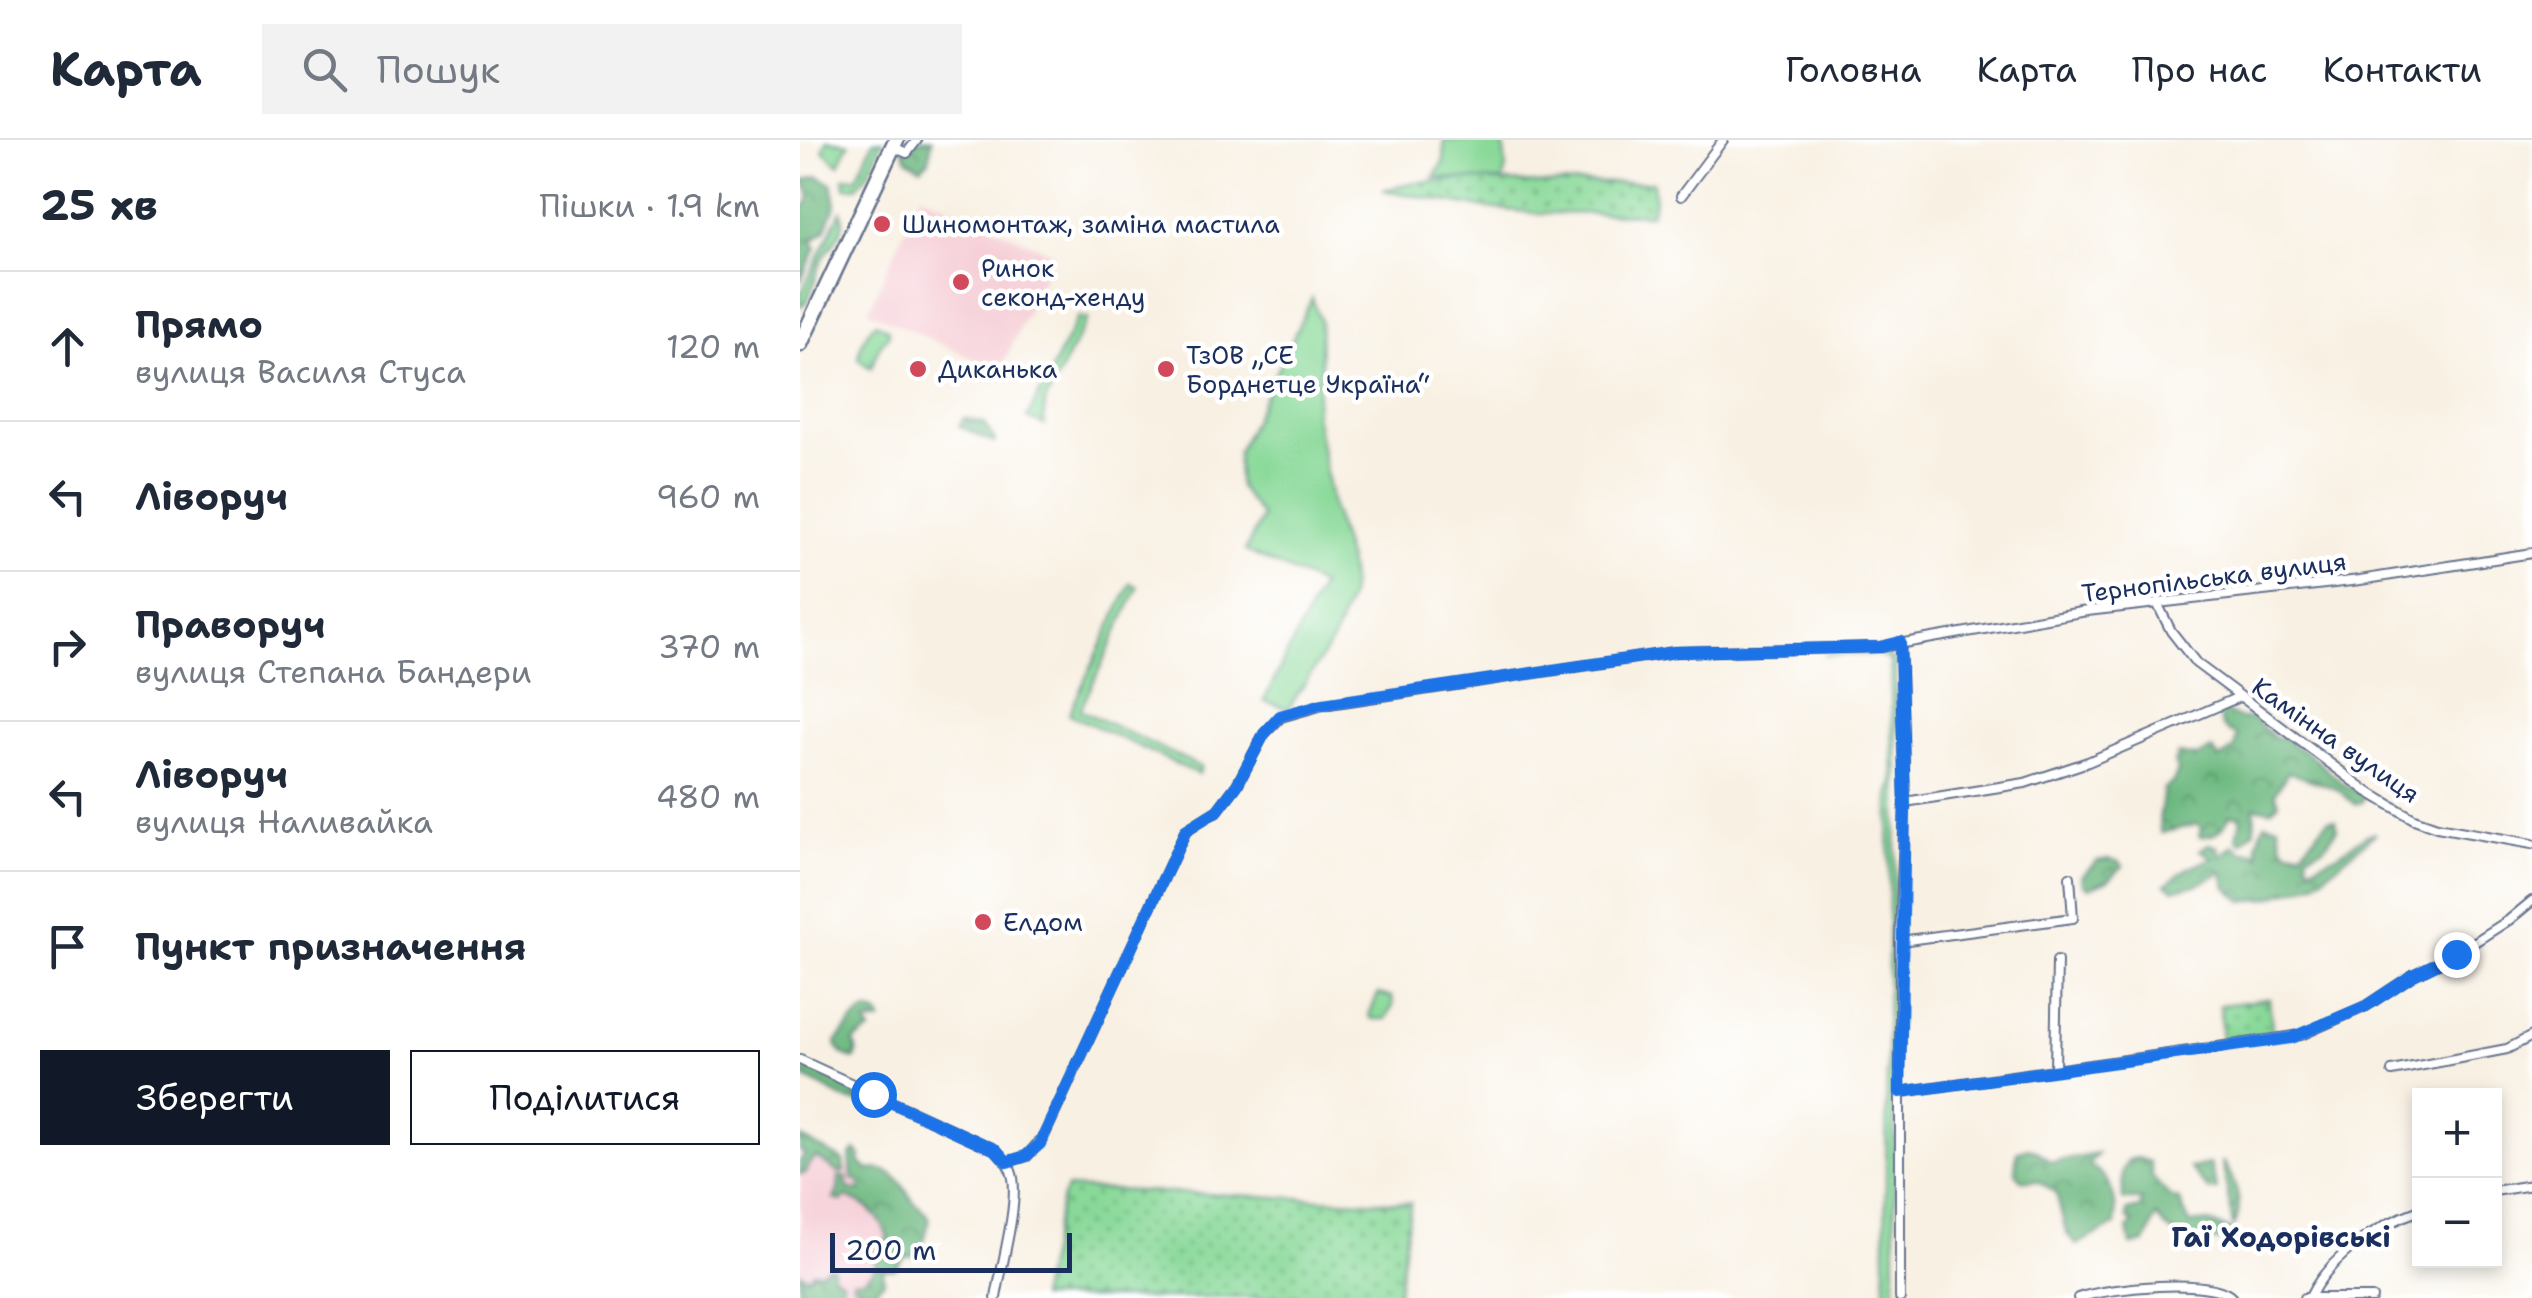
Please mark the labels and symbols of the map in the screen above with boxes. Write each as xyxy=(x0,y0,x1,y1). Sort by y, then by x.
place label: Шиномонтаж, заміна мастила xyxy=(902,207,1280,241)
marker: Шиномонтаж, заміна мастила xyxy=(871,213,893,235)
place label: Ринок секонд-хенду xyxy=(981,251,1145,314)
marker: Ринок секонд-хенду xyxy=(950,271,972,293)
place label: ТзОВ „СЕ Борднетце Україна“ xyxy=(1186,338,1430,401)
place label: Диканька xyxy=(938,352,1058,386)
marker: Диканька xyxy=(907,358,929,380)
marker: ТзОВ „СЕ Борднетце Україна“ xyxy=(1155,358,1177,380)
street label: Тернопільська вулиця xyxy=(2080,544,2348,610)
street label: Камінна вулиця xyxy=(2245,669,2427,811)
place label: Елдом xyxy=(1003,905,1083,939)
marker: Елдом xyxy=(972,911,994,933)
route end xyxy=(2434,932,2480,978)
route start xyxy=(851,1072,897,1118)
district label: Гаї Ходорівські xyxy=(2171,1218,2391,1256)
scale bar xyxy=(830,1228,1072,1272)

